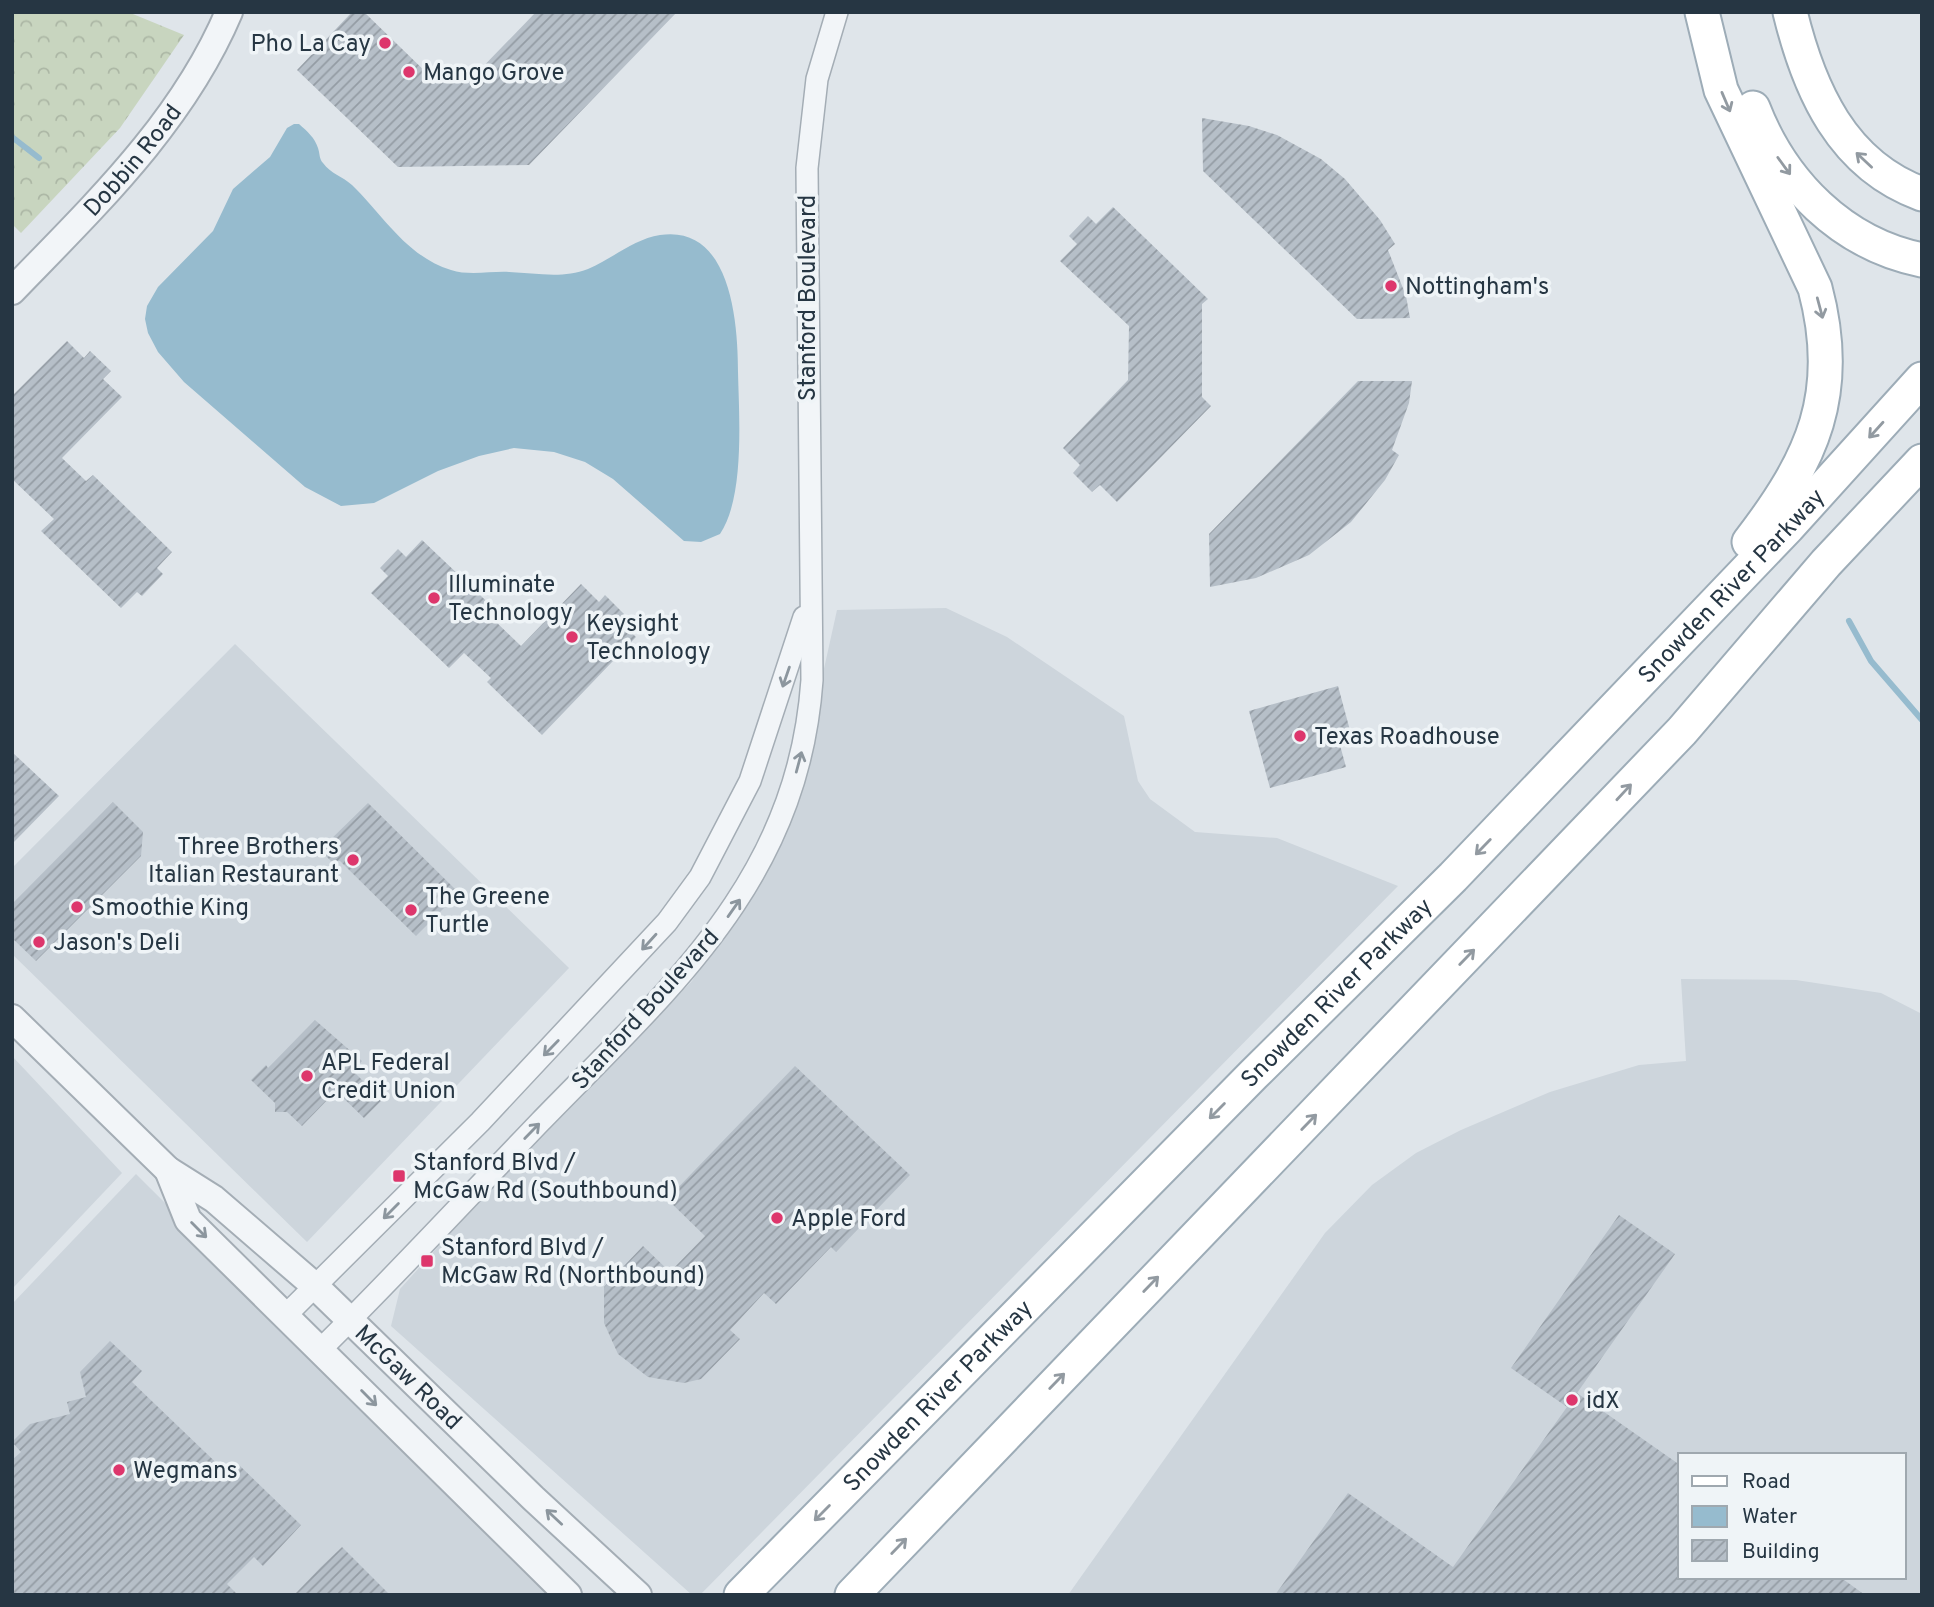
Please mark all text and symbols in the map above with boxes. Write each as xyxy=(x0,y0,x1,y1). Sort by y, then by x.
place label: Pho La Cay xyxy=(250,30,371,60)
marker: Pho La Cay xyxy=(377,35,393,51)
place label: Mango Grove xyxy=(423,59,564,89)
marker: Mango Grove xyxy=(401,64,417,80)
one-way arrow xyxy=(1720,90,1733,112)
street label: Dobbin Road xyxy=(78,99,190,224)
one-way arrow xyxy=(1856,151,1873,168)
one-way arrow xyxy=(1777,156,1791,175)
street label: Stanford Boulevard xyxy=(794,195,824,401)
place label: Nottingham's xyxy=(1405,273,1549,303)
marker: Nottingham's xyxy=(1383,278,1399,294)
one-way arrow xyxy=(1815,297,1828,319)
one-way arrow xyxy=(1868,421,1884,439)
street label: Snowden River Parkway xyxy=(1633,483,1832,691)
place label: Illuminate Technology xyxy=(448,571,573,629)
marker: Illuminate Technology xyxy=(426,590,442,606)
place label: Keysight Technology xyxy=(586,610,711,668)
marker: Keysight Technology xyxy=(564,629,580,645)
one-way arrow xyxy=(779,666,792,688)
place label: Texas Roadhouse xyxy=(1314,723,1500,753)
marker: Texas Roadhouse xyxy=(1292,728,1308,744)
one-way arrow xyxy=(793,751,806,773)
one-way arrow xyxy=(1615,784,1632,801)
place label: Three Brothers Italian Restaurant xyxy=(148,833,339,891)
one-way arrow xyxy=(1474,838,1491,855)
marker: Three Brothers Italian Restaurant xyxy=(345,852,361,868)
place label: The Greene Turtle xyxy=(425,883,550,941)
street label: Snowden River Parkway xyxy=(1236,893,1440,1095)
place label: Smoothie King xyxy=(91,894,249,924)
marker: Smoothie King xyxy=(69,899,85,915)
one-way arrow xyxy=(727,899,741,918)
marker: The Greene Turtle xyxy=(403,902,419,918)
street label: Stanford Boulevard xyxy=(566,924,727,1097)
place label: Jason's Deli xyxy=(53,929,180,959)
one-way arrow xyxy=(641,933,657,951)
marker: Jason's Deli xyxy=(31,934,47,950)
one-way arrow xyxy=(1458,949,1475,966)
one-way arrow xyxy=(542,1039,559,1056)
place label: APL Federal Credit Union xyxy=(321,1049,456,1107)
marker: APL Federal Credit Union xyxy=(299,1068,315,1084)
one-way arrow xyxy=(1209,1102,1226,1119)
one-way arrow xyxy=(1301,1113,1318,1130)
one-way arrow xyxy=(523,1123,540,1140)
place label: Stanford Blvd / McGaw Rd (Southbound) xyxy=(413,1149,678,1207)
marker: Stanford Blvd / McGaw Rd (Southbound) xyxy=(391,1168,407,1184)
one-way arrow xyxy=(383,1202,400,1219)
place label: Apple Ford xyxy=(791,1205,906,1235)
marker: Apple Ford xyxy=(769,1210,785,1226)
one-way arrow xyxy=(190,1222,207,1239)
place label: Stanford Blvd / McGaw Rd (Northbound) xyxy=(441,1234,705,1292)
marker: Stanford Blvd / McGaw Rd (Northbound) xyxy=(419,1253,435,1269)
one-way arrow xyxy=(1142,1276,1159,1293)
street label: Snowden River Parkway xyxy=(838,1294,1040,1499)
street label: McGaw Road xyxy=(347,1319,467,1437)
one-way arrow xyxy=(1048,1373,1065,1390)
place label: idX xyxy=(1586,1387,1620,1417)
one-way arrow xyxy=(360,1390,377,1407)
marker: idX xyxy=(1564,1392,1580,1408)
legend xyxy=(1678,1453,1906,1579)
place label: Wegmans xyxy=(133,1457,238,1487)
marker: Wegmans xyxy=(111,1462,127,1478)
text: Road xyxy=(1742,1469,1791,1496)
one-way arrow xyxy=(813,1504,830,1521)
text: Water xyxy=(1742,1504,1797,1531)
one-way arrow xyxy=(546,1509,563,1526)
one-way arrow xyxy=(891,1537,908,1554)
text: Building xyxy=(1742,1539,1820,1566)

